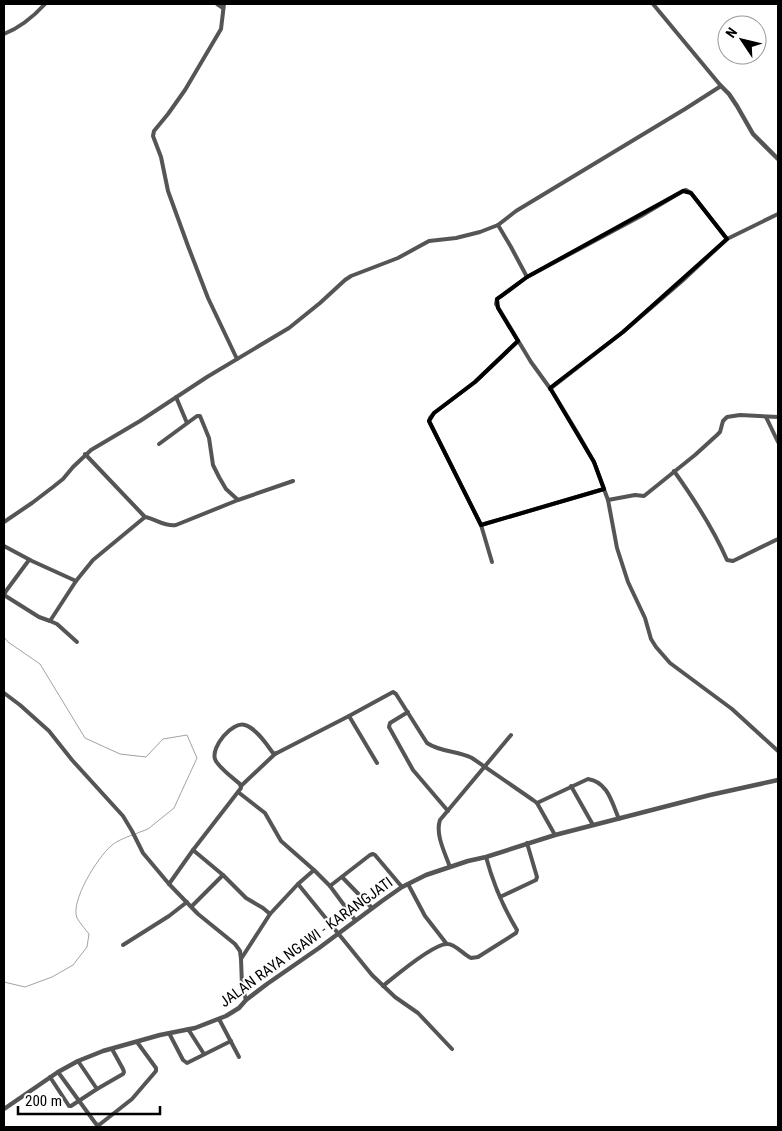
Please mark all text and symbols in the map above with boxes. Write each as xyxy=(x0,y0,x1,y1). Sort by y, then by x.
north arrow xyxy=(717,15,767,65)
text: N xyxy=(722,24,740,41)
street label: JALAN RAYA NGAWI - KARANGJATI xyxy=(216,873,396,1011)
scale bar xyxy=(18,1084,160,1116)
text: 200 m xyxy=(25,1092,62,1110)

